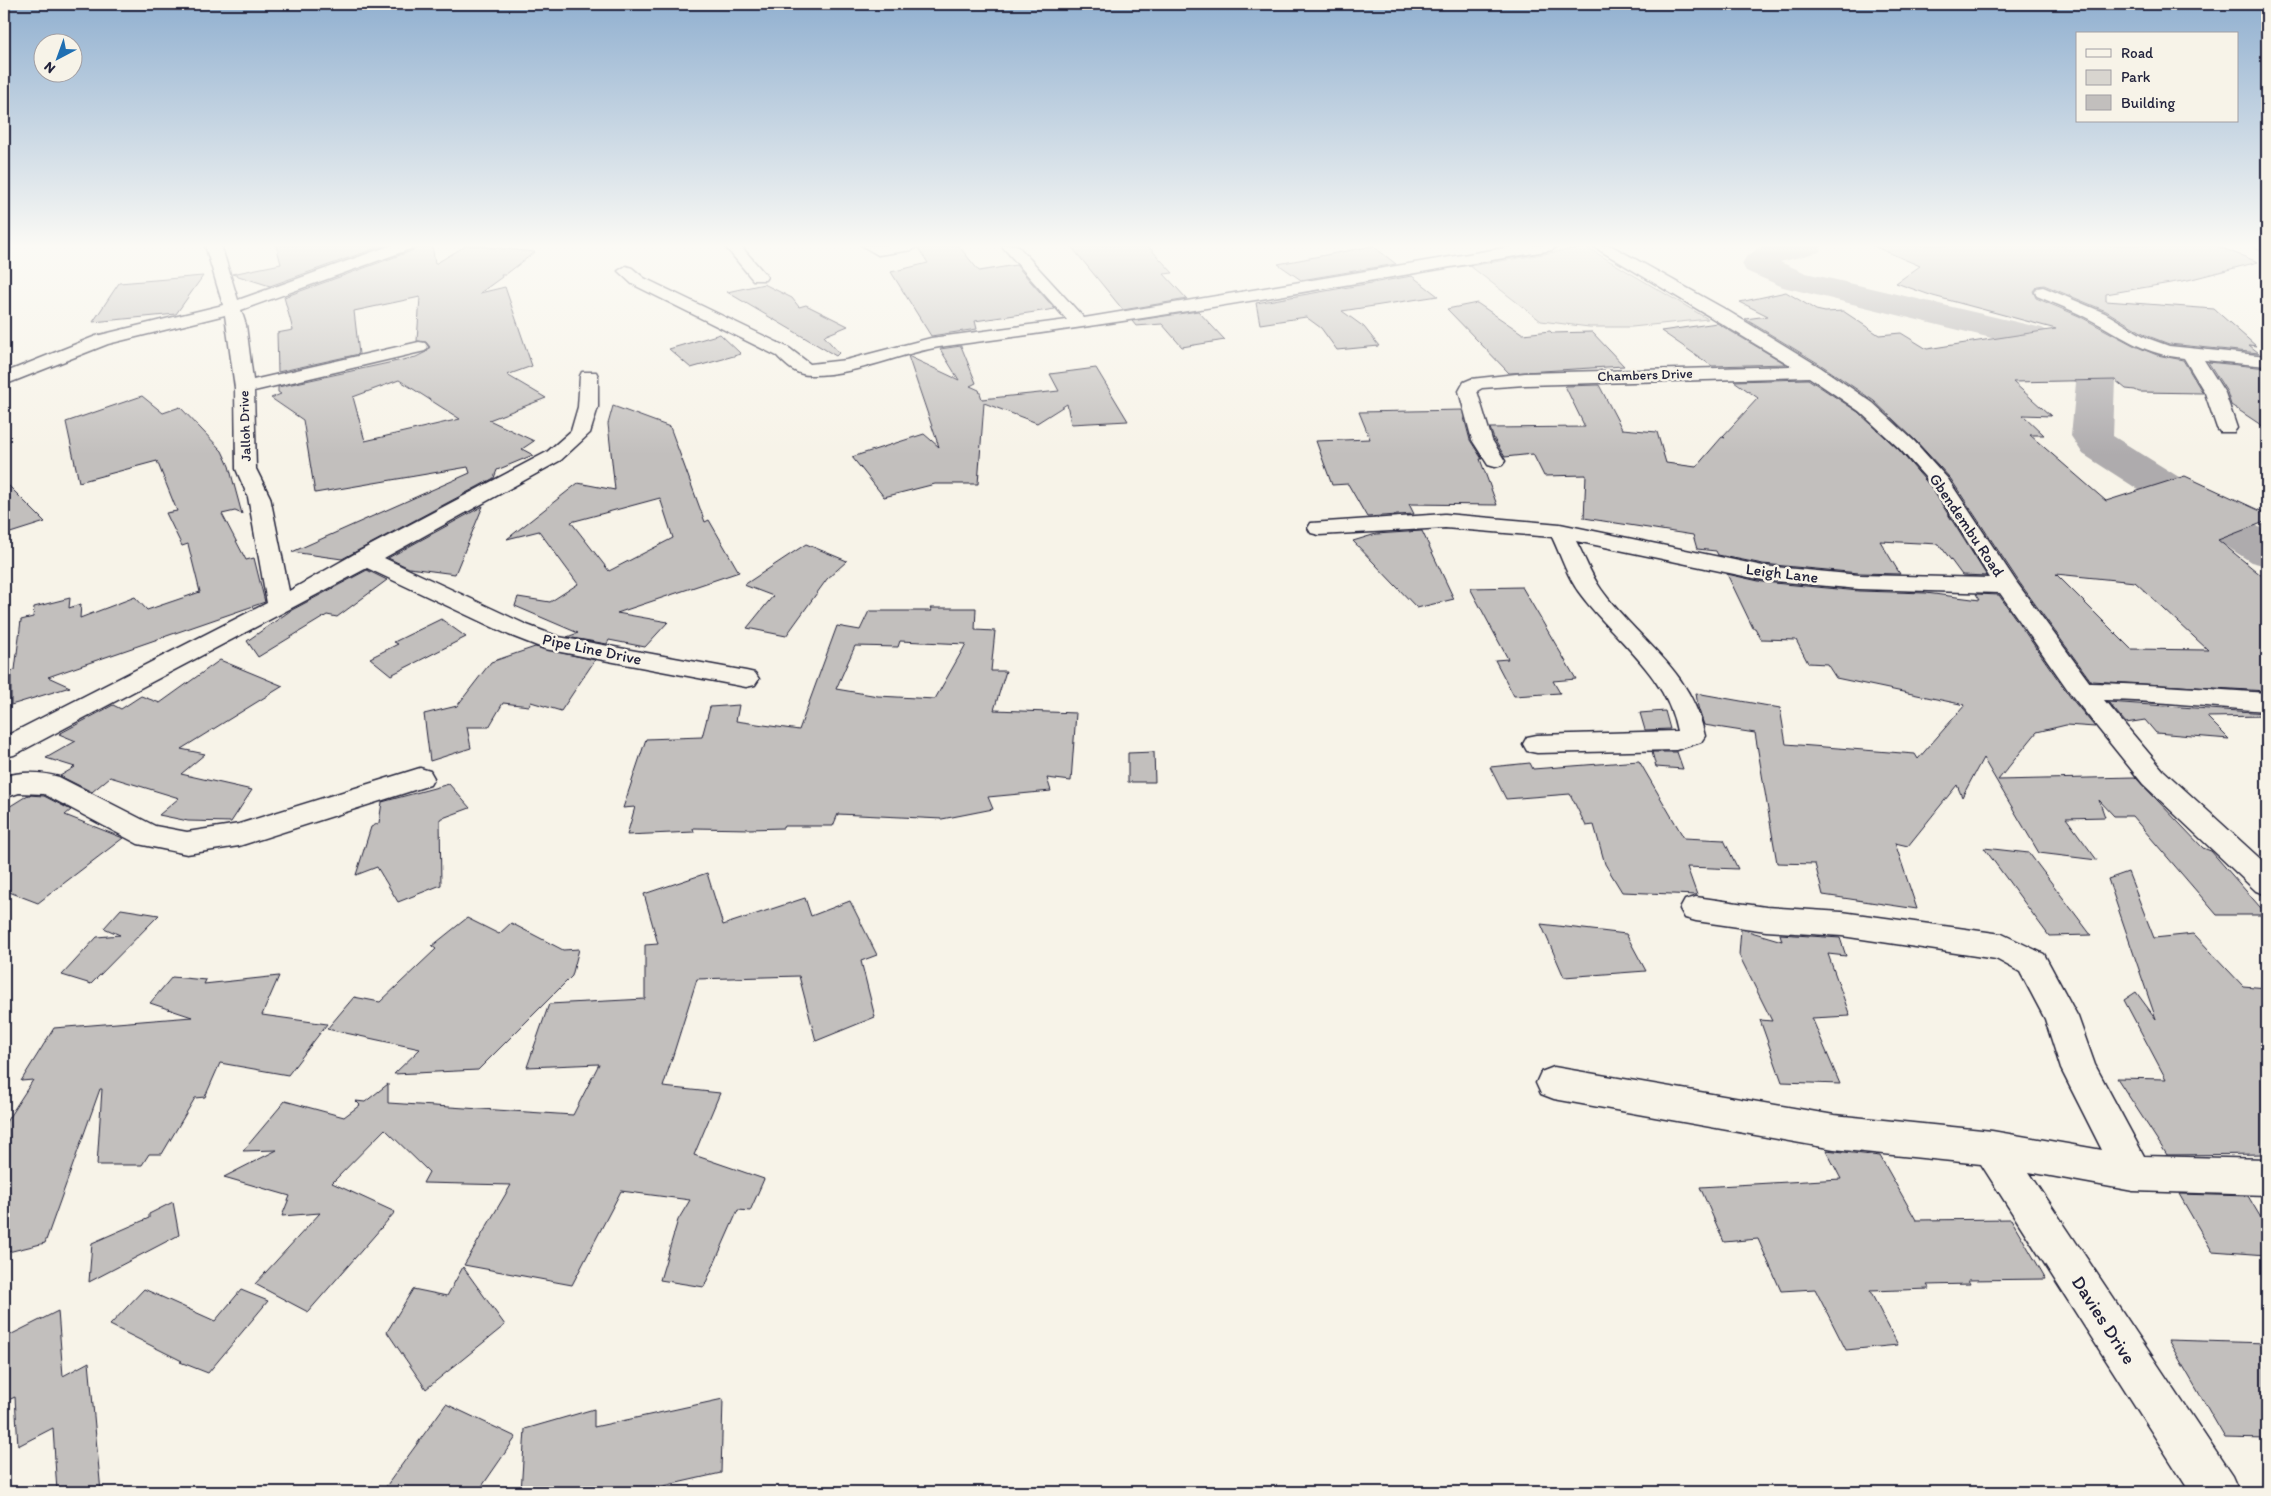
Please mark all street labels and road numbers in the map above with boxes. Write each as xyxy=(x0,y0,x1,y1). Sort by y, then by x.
street label: Chambers Drive xyxy=(1597,365,1693,385)
street label: Jalloh Drive xyxy=(235,390,255,462)
street label: Gbendembu Road xyxy=(1925,470,2009,580)
street label: Leigh Lane xyxy=(1745,559,1819,587)
street label: Pipe Line Drive xyxy=(541,629,644,669)
street label: Davies Drive xyxy=(2067,1271,2141,1369)

